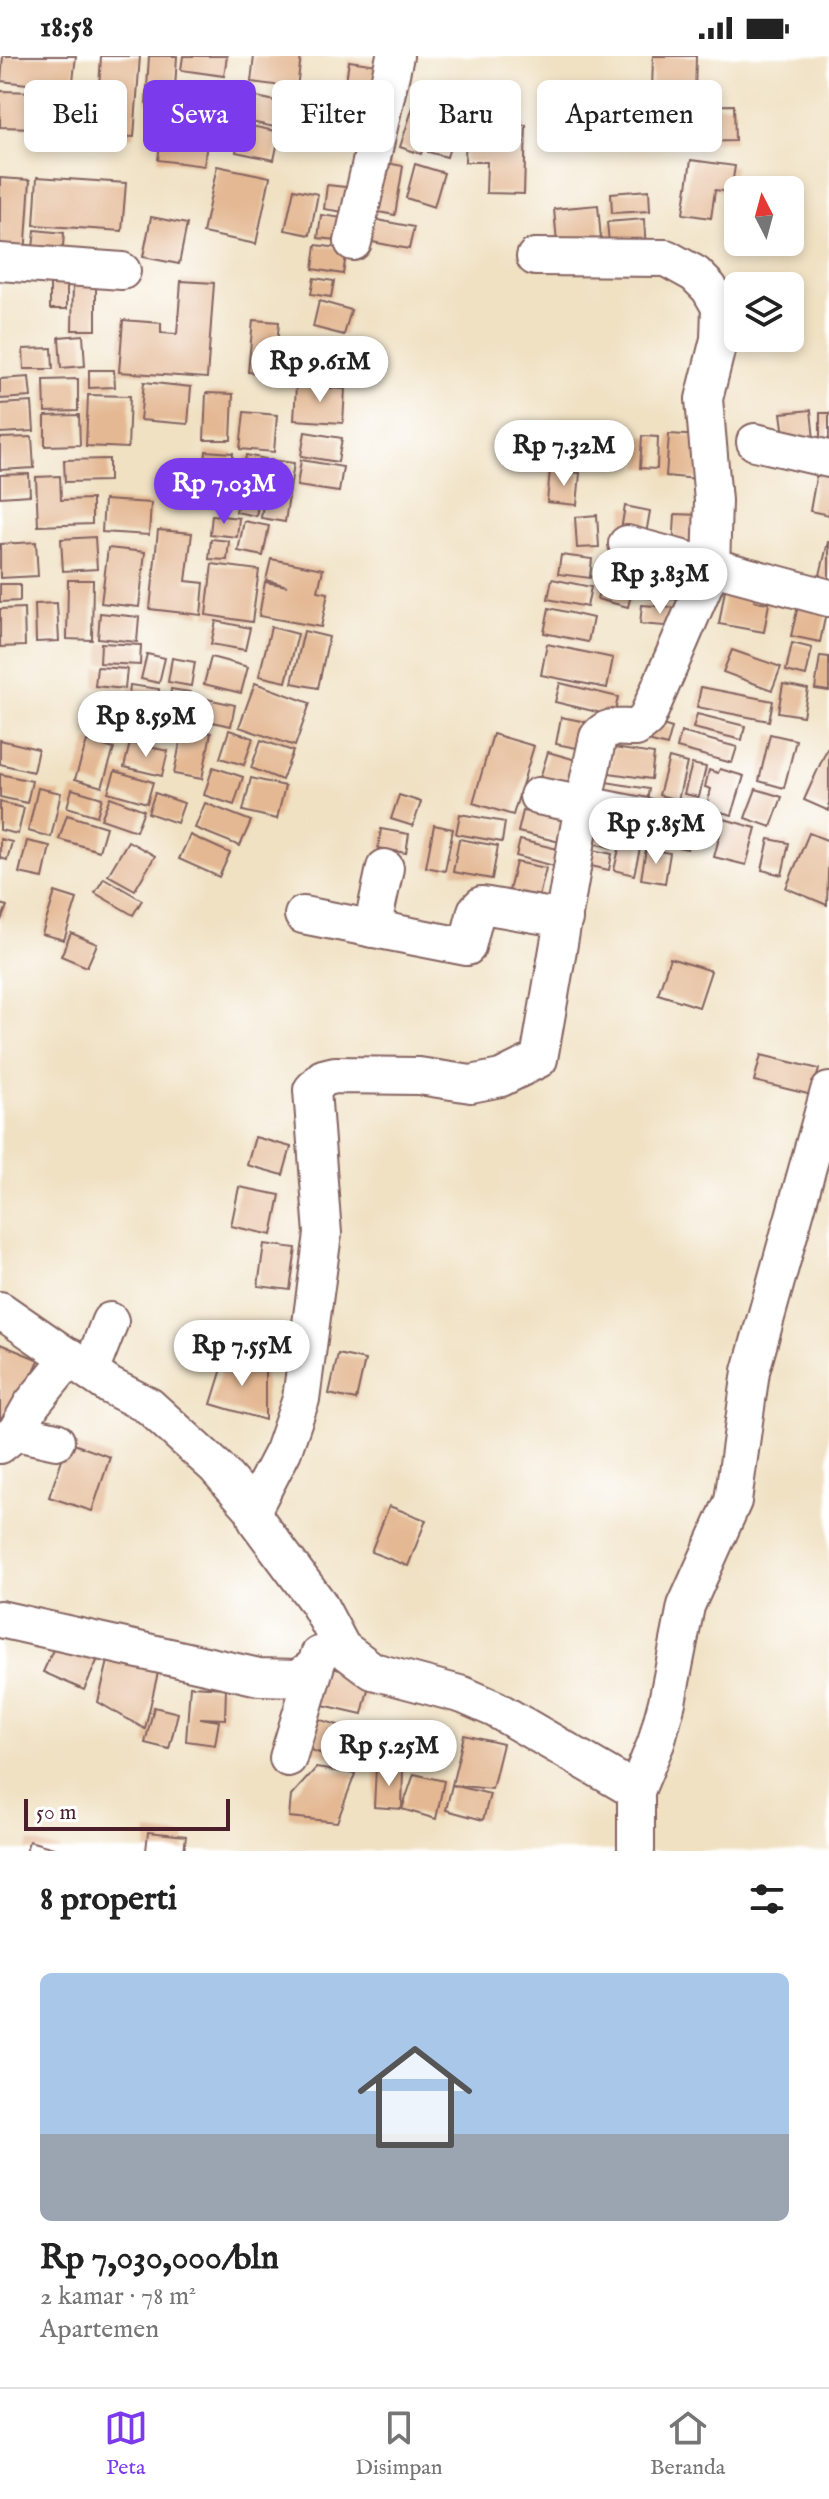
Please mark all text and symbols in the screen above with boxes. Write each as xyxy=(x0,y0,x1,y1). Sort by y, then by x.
text: 18:58 xyxy=(40,9,93,47)
chip: Beli xyxy=(24,80,127,152)
chip: Sewa xyxy=(143,80,256,152)
chip: Filter xyxy=(272,80,394,152)
chip: Baru xyxy=(410,80,521,152)
chip: Apartemen xyxy=(537,80,722,152)
north arrow xyxy=(724,176,804,256)
map controls xyxy=(724,176,804,352)
button: layers xyxy=(724,272,804,352)
pin: Rp 9.61M xyxy=(237,336,403,404)
text: Rp 9.61M xyxy=(269,345,371,378)
pin: Rp 7.32M xyxy=(481,420,647,488)
text: Rp 7.32M xyxy=(512,429,616,462)
pin: Rp 7.03M xyxy=(141,458,307,526)
text: Rp 7.03M xyxy=(172,467,276,500)
pin: Rp 3.83M xyxy=(577,548,743,616)
text: Rp 3.83M xyxy=(610,557,710,590)
pin: Rp 8.59M xyxy=(63,691,229,759)
text: Rp 8.59M xyxy=(96,700,196,733)
pin: Rp 5.85M xyxy=(573,798,739,866)
text: Rp 5.85M xyxy=(607,807,705,840)
pin: Rp 7.55M xyxy=(159,1320,325,1388)
text: Rp 7.55M xyxy=(192,1329,292,1362)
pin: Rp 5.25M xyxy=(306,1720,472,1788)
text: Rp 5.25M xyxy=(339,1729,439,1762)
scale bar xyxy=(24,1795,230,1831)
text: 50 m xyxy=(36,1799,77,1827)
icon: filters xyxy=(745,1877,789,1921)
text: 8 properti xyxy=(40,1878,177,1921)
icon: home xyxy=(343,2025,487,2169)
text: Rp 7,030,000/bln xyxy=(40,2237,279,2280)
text: 2 kamar · 78 m² xyxy=(40,2280,196,2313)
text: Apartemen xyxy=(40,2313,159,2346)
tab: Peta xyxy=(104,2406,148,2482)
tab: Disimpan xyxy=(355,2406,443,2482)
tab: Beranda xyxy=(650,2406,725,2482)

